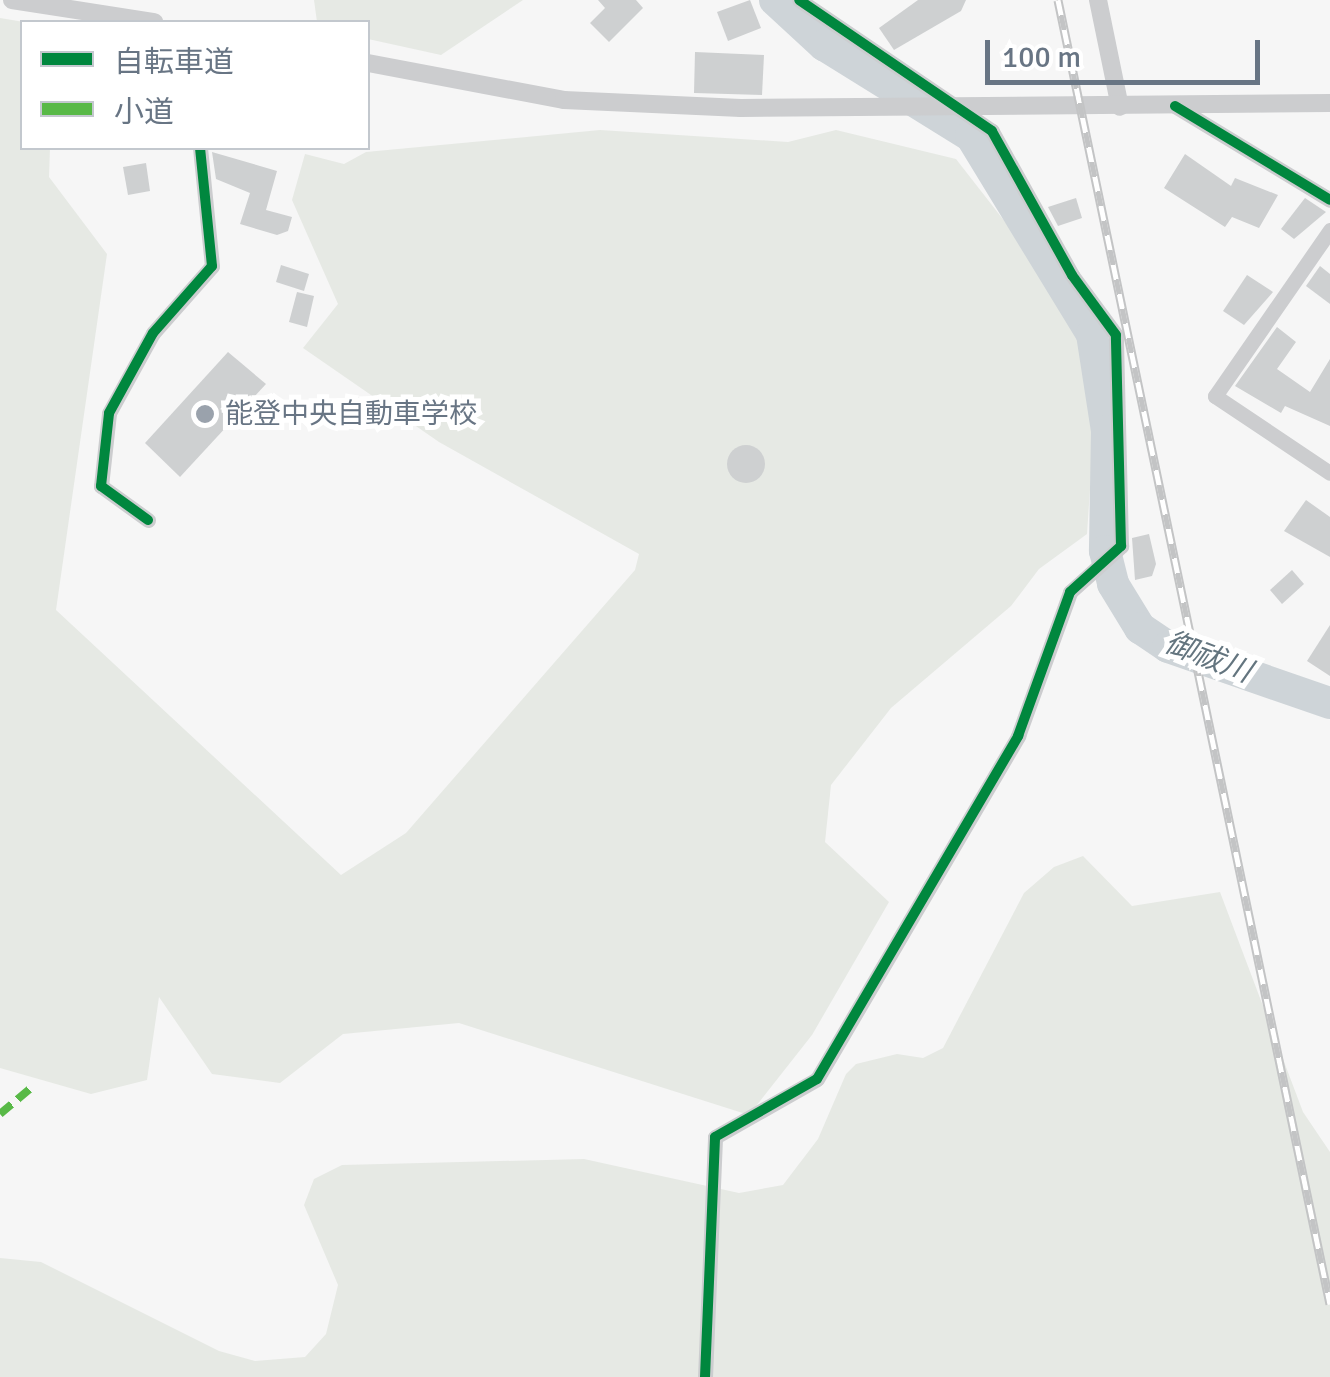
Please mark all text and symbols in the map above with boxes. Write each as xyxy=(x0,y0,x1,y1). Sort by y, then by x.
legend xyxy=(20,20,370,150)
scale bar xyxy=(990,20,1265,82)
text: 100 m xyxy=(1002,39,1081,76)
text: 自転車道 xyxy=(114,44,234,81)
text: 小道 xyxy=(114,94,174,131)
place label: 能登中央自動車学校 xyxy=(225,397,477,431)
marker: 能登中央自動車学校 xyxy=(194,403,216,425)
water label: 御祓川 xyxy=(1160,625,1256,691)

